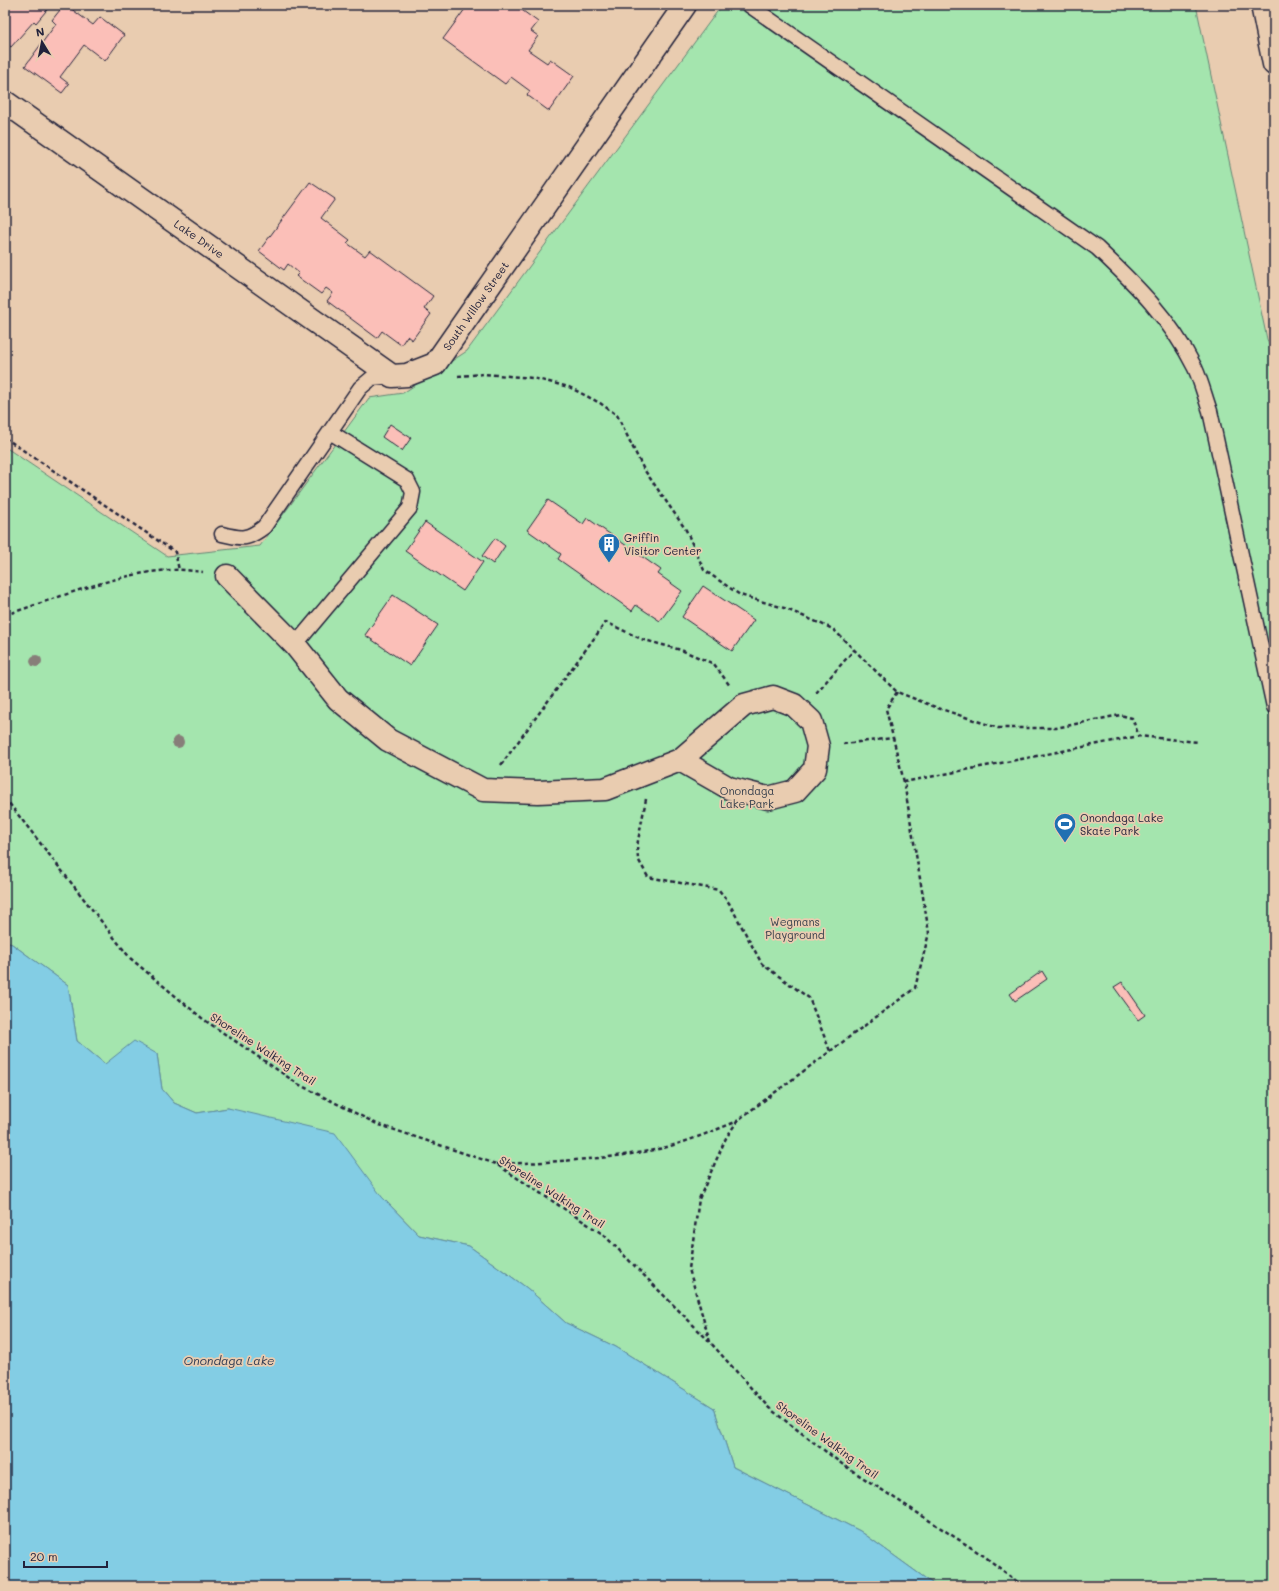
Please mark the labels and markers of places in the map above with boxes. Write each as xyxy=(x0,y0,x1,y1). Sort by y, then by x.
place label: Griffin Visitor Center xyxy=(624,530,701,558)
building icon: Griffin Visitor Center xyxy=(596,531,622,564)
place label: Onondaga Lake Skate Park xyxy=(1080,810,1163,838)
sports icon: Onondaga Lake Skate Park xyxy=(1052,811,1078,844)

